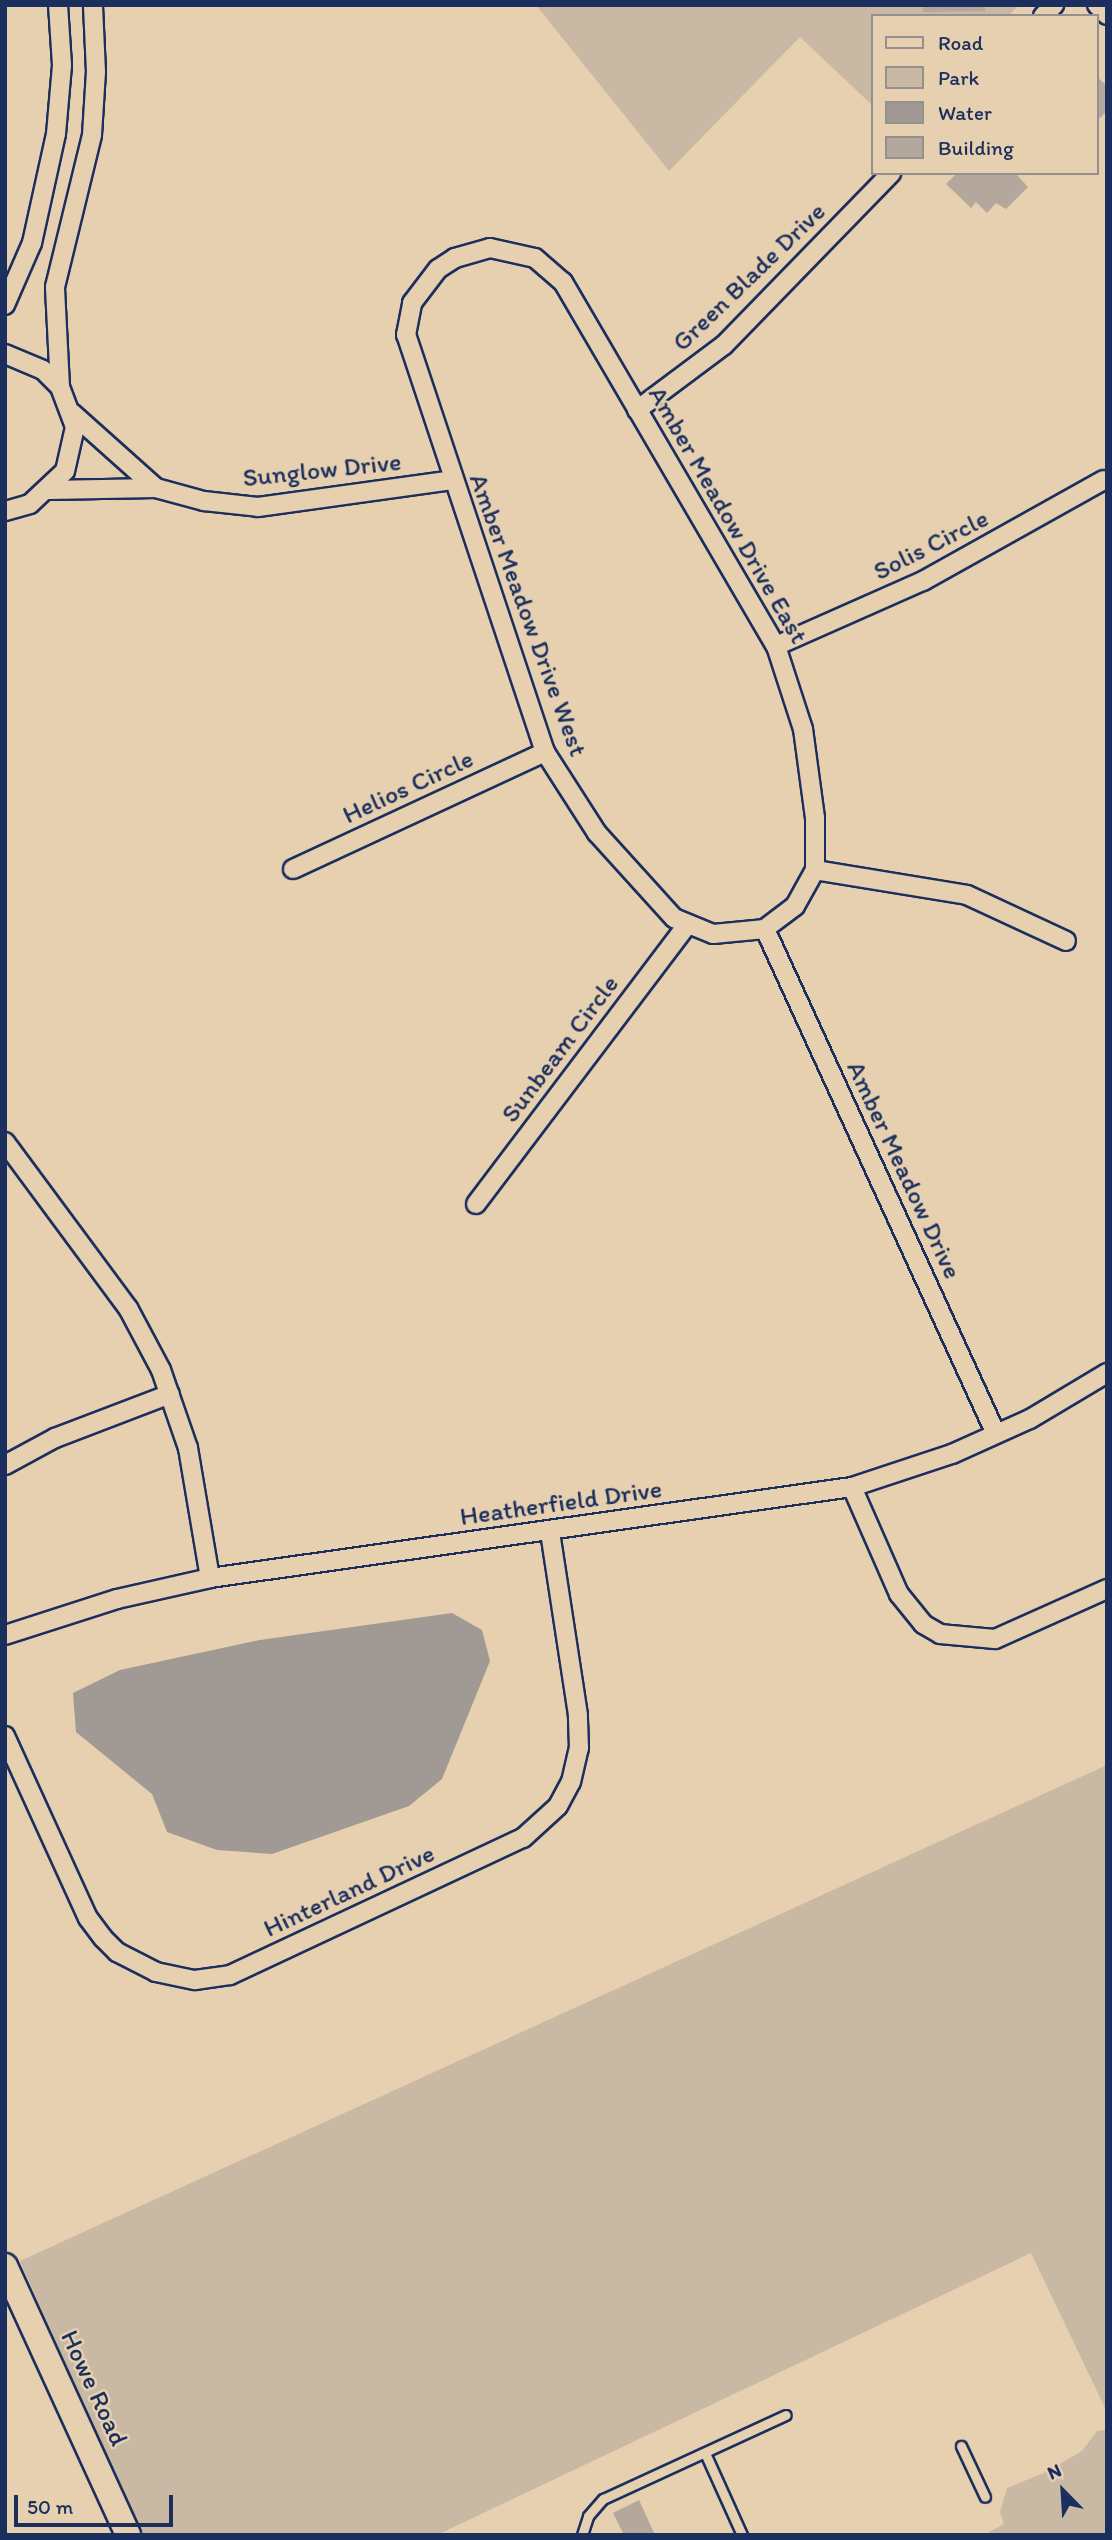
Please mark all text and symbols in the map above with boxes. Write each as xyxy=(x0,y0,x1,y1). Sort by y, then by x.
legend xyxy=(870,14,1098,175)
text: Road xyxy=(938,30,983,55)
text: Park xyxy=(938,65,979,90)
text: Water xyxy=(938,100,992,125)
text: Building xyxy=(938,135,1014,160)
street label: Green Blade Drive xyxy=(666,196,832,358)
street label: Amber Meadow Drive East xyxy=(642,381,814,649)
street label: Sunglow Drive xyxy=(241,446,403,494)
street label: Amber Meadow Drive West xyxy=(463,470,593,760)
street label: Solis Circle xyxy=(868,503,994,587)
street label: Helios Circle xyxy=(338,743,478,831)
street label: Sunbeam Circle xyxy=(495,969,625,1129)
street label: Amber Meadow Drive xyxy=(840,1056,968,1284)
street label: Heatherfield Drive xyxy=(458,1473,664,1533)
street label: Hinterland Drive xyxy=(259,1838,439,1944)
street label: Howe Road xyxy=(54,2326,134,2450)
north arrow xyxy=(1028,2456,1098,2526)
text: N xyxy=(1044,2458,1065,2484)
scale bar xyxy=(18,2480,177,2524)
text: 50 m xyxy=(27,2494,73,2519)

